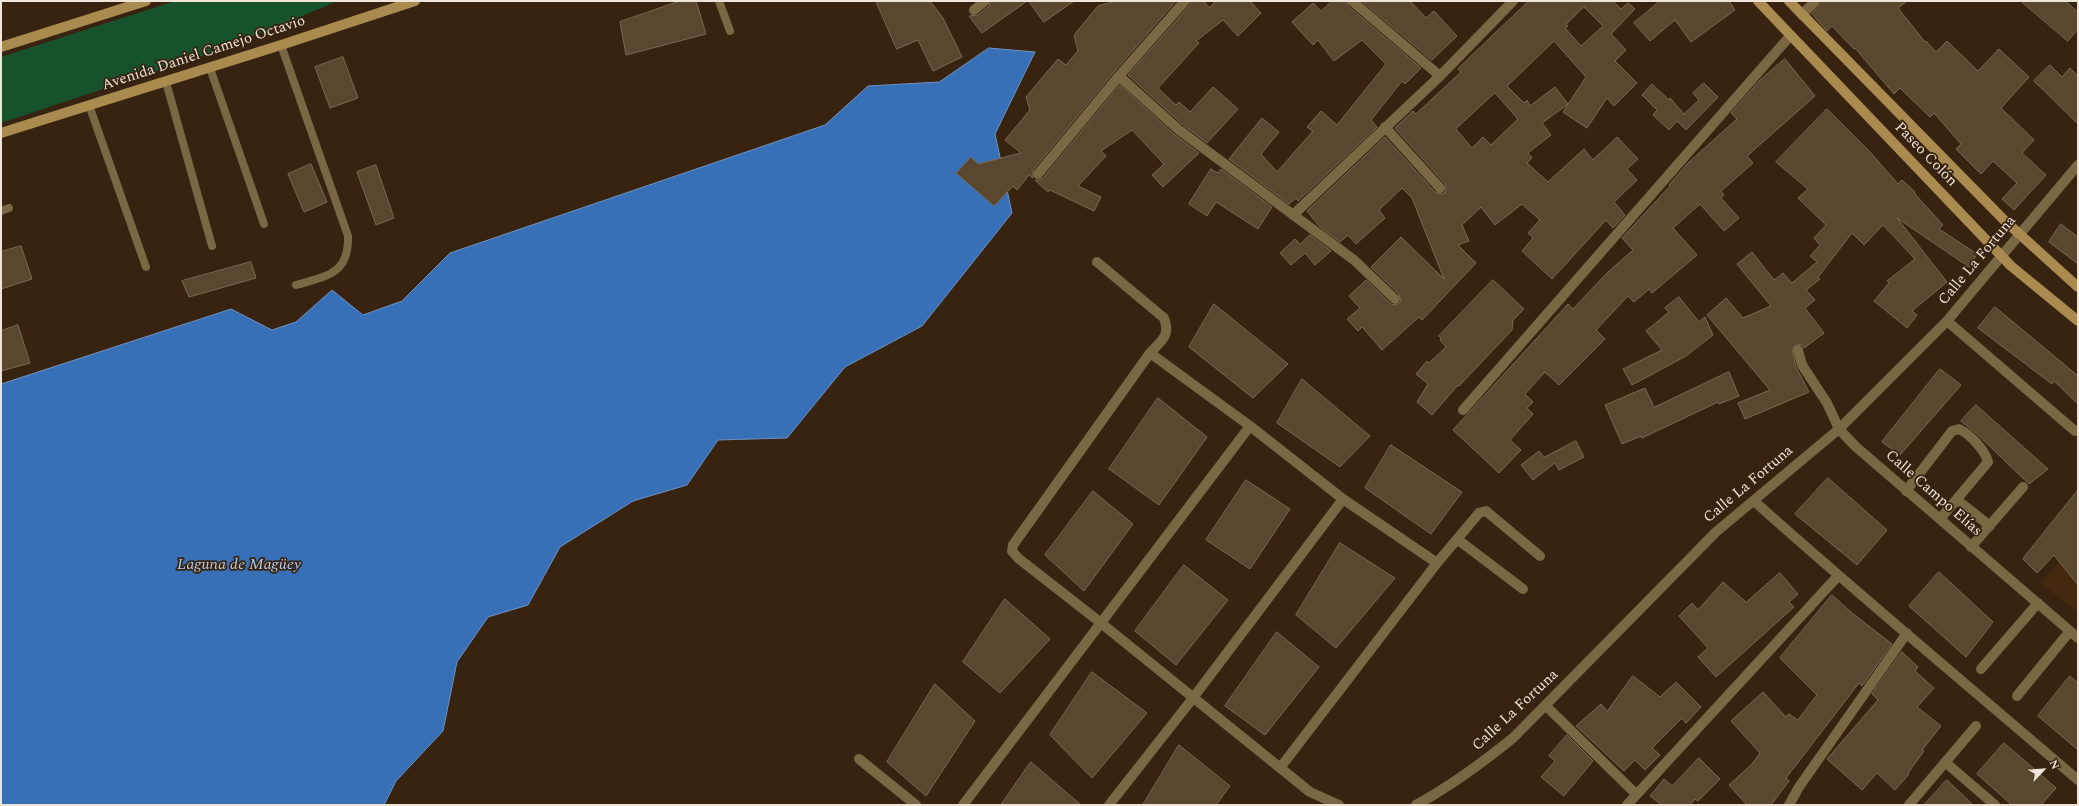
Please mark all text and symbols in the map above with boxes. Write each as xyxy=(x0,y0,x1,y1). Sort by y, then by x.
street label: Avenida Daniel Camejo Octavio xyxy=(100,13,308,95)
street label: Paseo Colón xyxy=(1890,119,1960,191)
street label: Calle La Fortuna xyxy=(1935,213,2021,309)
street label: Calle La Fortuna xyxy=(1701,442,1797,528)
street label: Calle Campo Elías xyxy=(1881,447,1985,541)
water label: Laguna de Magüey xyxy=(177,556,301,576)
street label: Calle La Fortuna xyxy=(1469,667,1563,755)
north arrow xyxy=(2023,750,2063,790)
text: N xyxy=(2045,757,2064,772)

